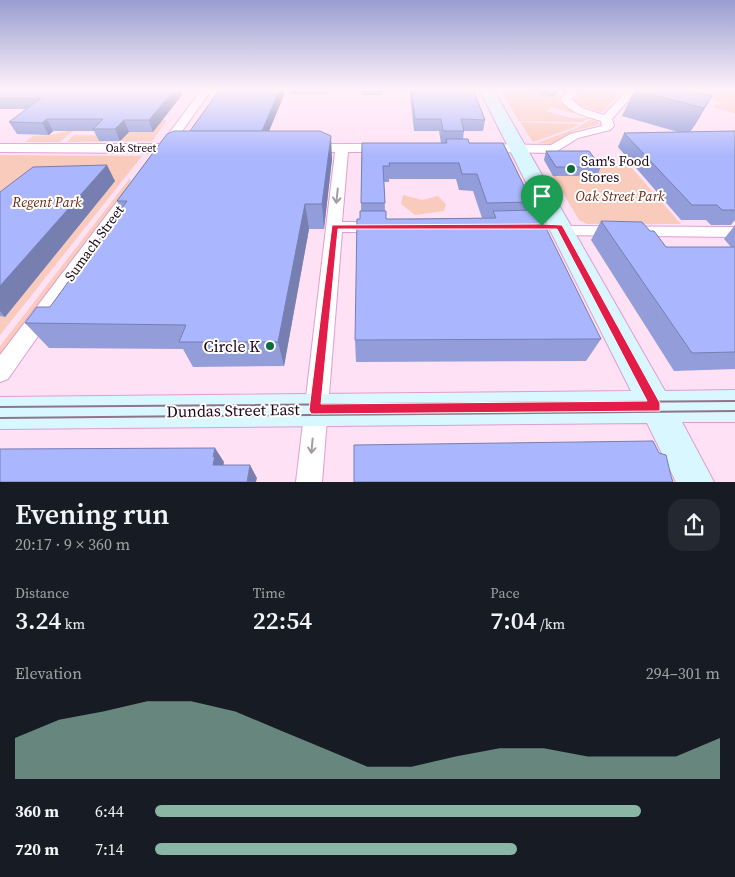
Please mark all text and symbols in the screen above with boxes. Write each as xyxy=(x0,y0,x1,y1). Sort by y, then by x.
street label: Oak Street xyxy=(106,141,157,156)
place label: Sam's Food Stores xyxy=(581,151,650,187)
marker: Sam's Food Stores xyxy=(565,163,577,175)
pin xyxy=(521,175,563,226)
icon: arrive xyxy=(528,182,556,210)
park label: Oak Street Park xyxy=(575,186,665,206)
one-way arrow xyxy=(333,188,342,204)
park label: Regent Park xyxy=(11,192,82,212)
street label: Sumach Street xyxy=(60,201,129,285)
place label: Circle K xyxy=(204,335,260,357)
marker: Circle K xyxy=(264,340,276,352)
street label: Dundas Street East xyxy=(166,398,301,422)
one-way arrow xyxy=(307,438,317,454)
text: Evening run xyxy=(15,495,169,533)
button: share xyxy=(668,499,720,551)
text: 20:17 · 9 × 360 m xyxy=(15,533,130,555)
text: Distance xyxy=(15,583,69,603)
text: Time xyxy=(253,583,285,603)
text: Pace xyxy=(490,583,520,603)
text: 3.24 xyxy=(15,603,62,637)
text: 22:54 xyxy=(253,603,312,637)
text: 7:04 xyxy=(490,603,537,637)
text: km xyxy=(62,614,85,634)
text: /km xyxy=(537,614,565,634)
text: Elevation xyxy=(15,662,82,684)
text: 294–301 m xyxy=(646,662,720,684)
text: 360 m xyxy=(15,800,59,822)
text: 6:44 xyxy=(95,800,124,822)
text: 720 m xyxy=(15,838,59,860)
text: 7:14 xyxy=(95,838,124,860)

